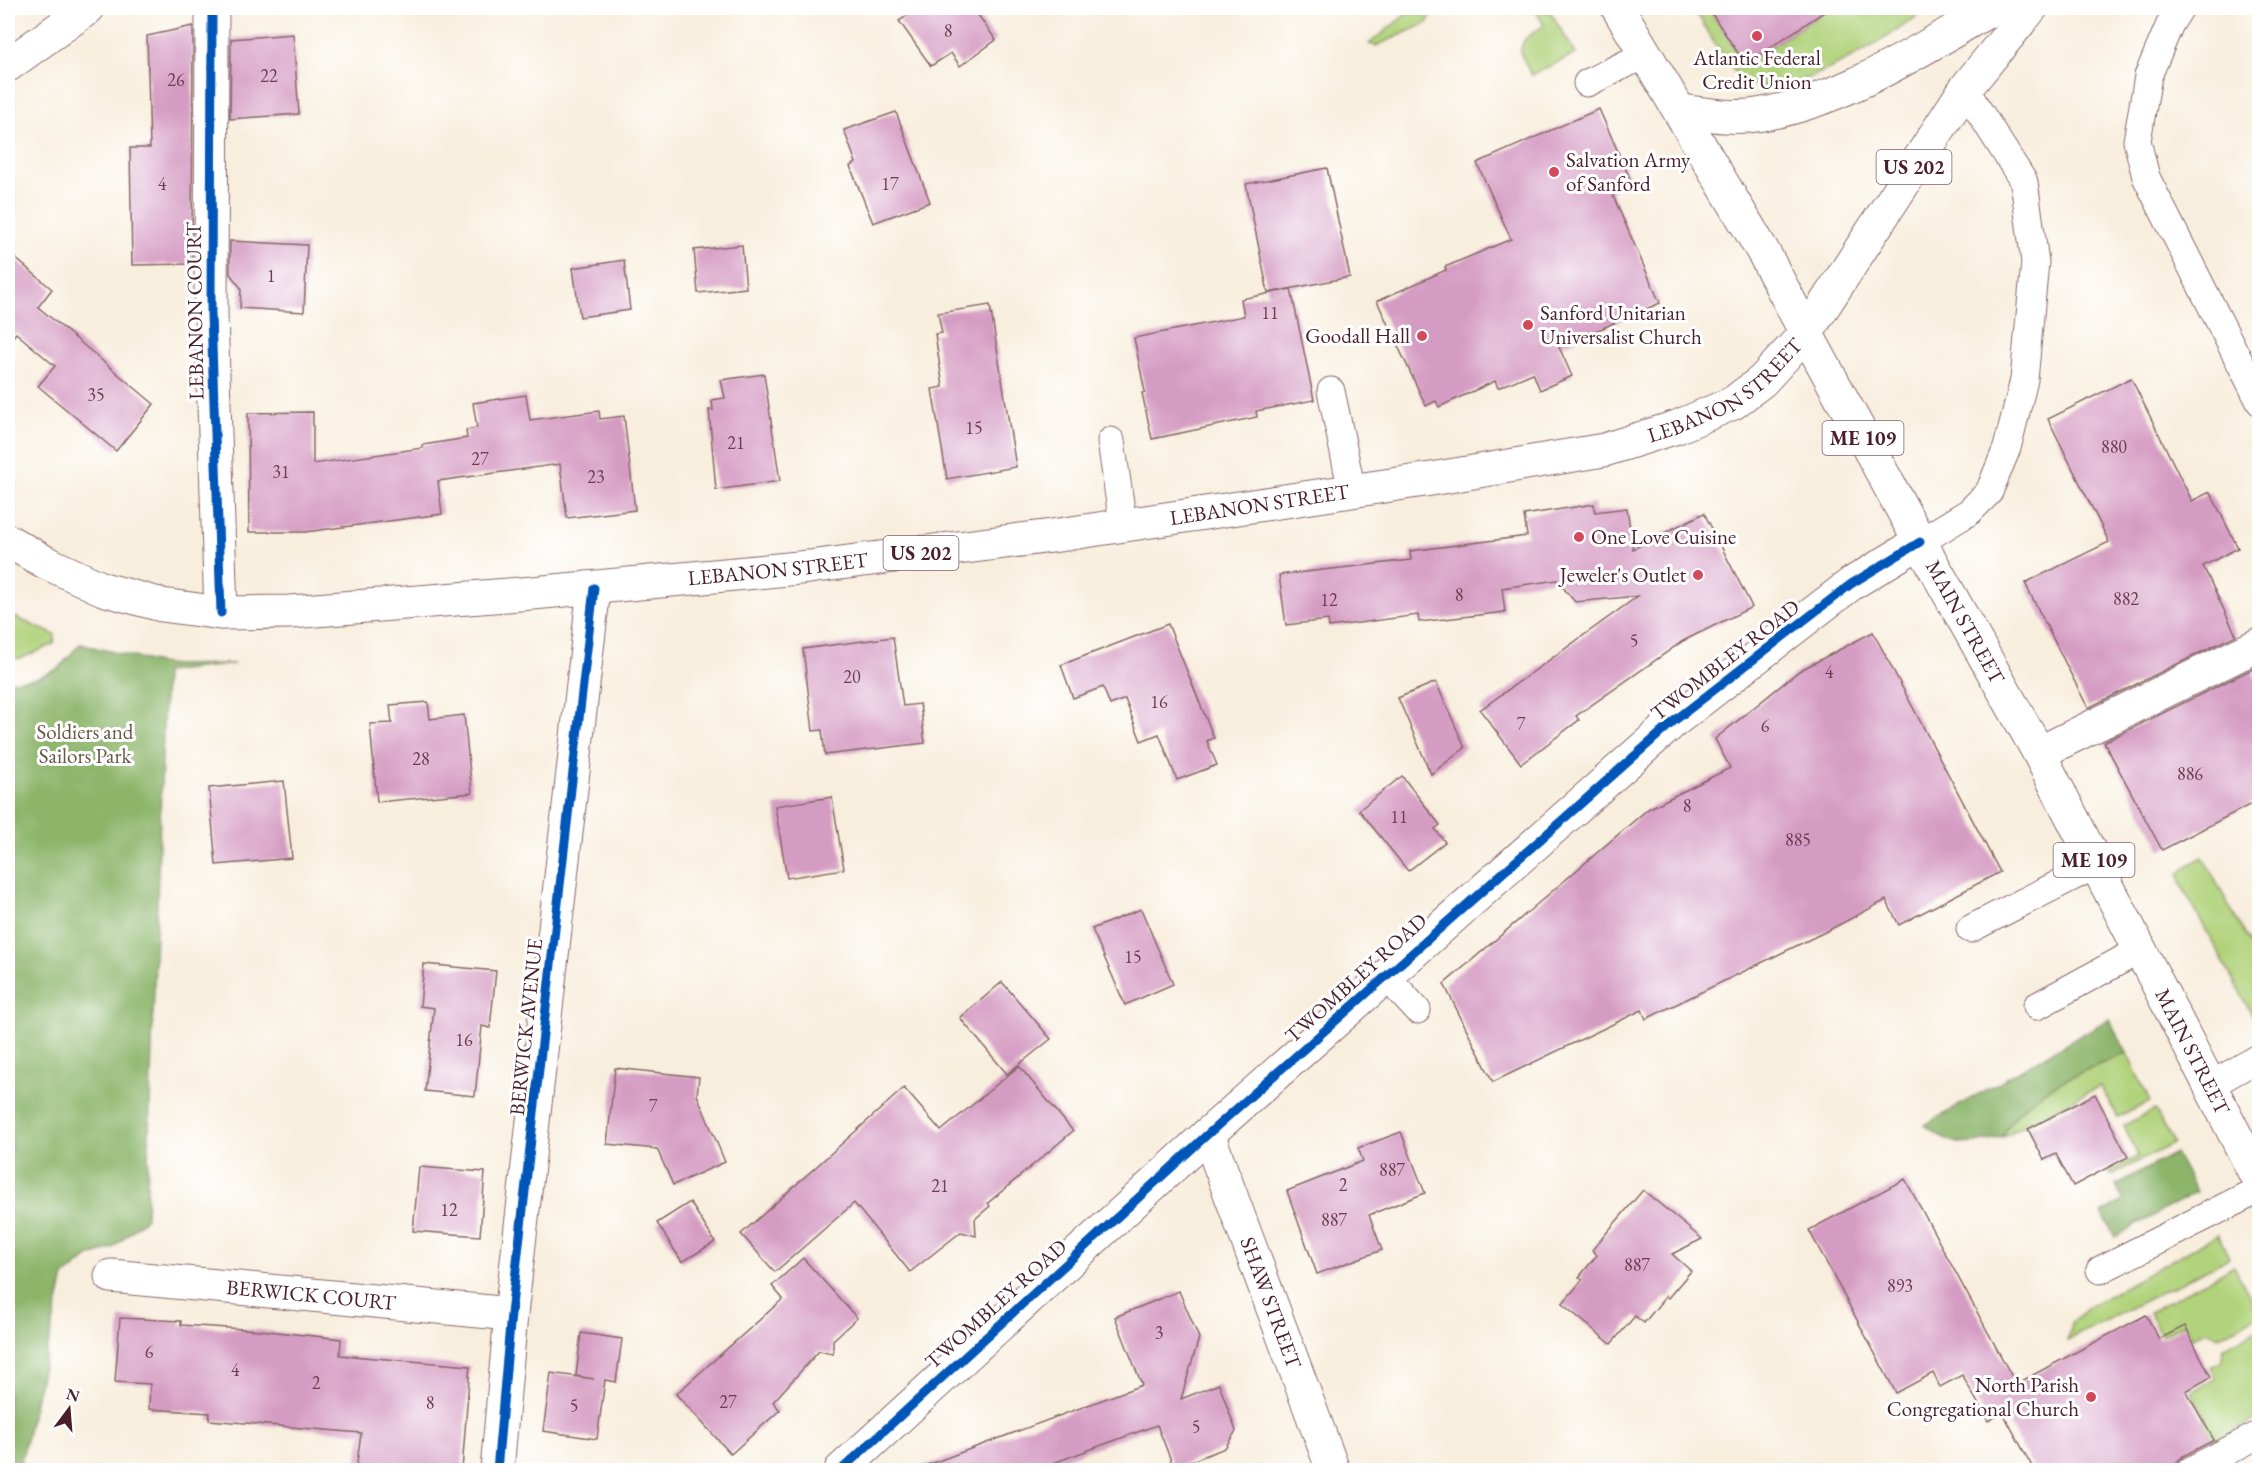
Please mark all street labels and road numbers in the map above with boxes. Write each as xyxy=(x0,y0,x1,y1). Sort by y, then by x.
road number: US 202 xyxy=(1876,150,1952,184)
street label: LEBANON COURT xyxy=(179,221,210,400)
street label: LEBANON STREET xyxy=(1644,331,1809,448)
road number: ME 109 xyxy=(1822,421,1904,455)
street label: LEBANON STREET xyxy=(1168,477,1352,531)
road number: US 202 xyxy=(884,536,958,570)
street label: LEBANON STREET xyxy=(686,545,870,591)
street label: MAIN STREET xyxy=(1920,555,2012,689)
street label: TWOMBLEY ROAD xyxy=(1645,593,1805,726)
road number: ME 109 xyxy=(2054,843,2134,877)
street label: TWOMBLEY ROAD xyxy=(1279,907,1432,1049)
street label: BERWICK AVENUE xyxy=(503,937,548,1117)
street label: MAIN STREET xyxy=(2149,984,2237,1120)
street label: TWOMBLEY ROAD xyxy=(919,1233,1072,1375)
street label: SHAW STREET xyxy=(1234,1233,1308,1373)
street label: BERWICK COURT xyxy=(225,1273,398,1316)

